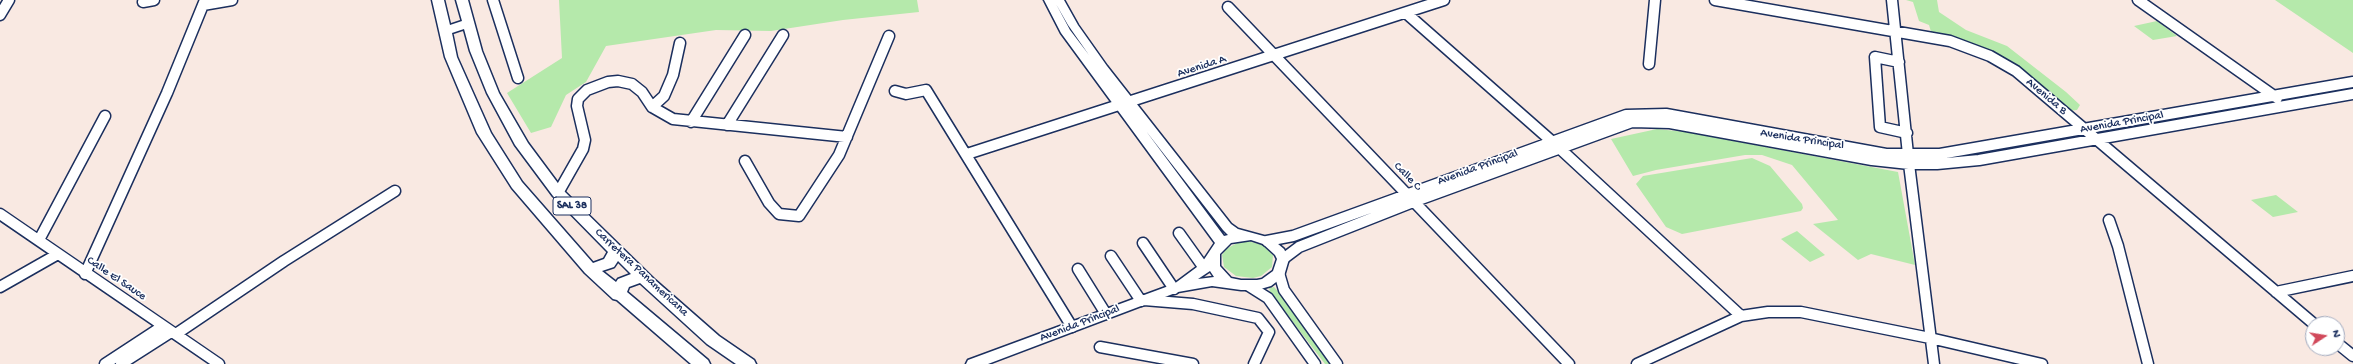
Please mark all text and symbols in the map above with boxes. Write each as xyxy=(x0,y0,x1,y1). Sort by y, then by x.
street label: Avenida A xyxy=(1176,52,1228,82)
street label: Avenida B xyxy=(2022,76,2070,118)
street label: Avenida Principal xyxy=(2079,109,2165,137)
street label: Avenida Principal xyxy=(1759,126,1845,154)
street label: Avenida Principal xyxy=(1436,147,1520,189)
street label: Calle C xyxy=(1390,160,1424,194)
road number: SAL 38 xyxy=(553,197,591,215)
street label: Carretera Panamericana xyxy=(591,226,691,320)
street label: Calle El Sauce xyxy=(84,254,148,304)
street label: Avenida Principal xyxy=(1038,302,1122,346)
north arrow xyxy=(2305,316,2345,356)
text: N xyxy=(2329,329,2342,338)

